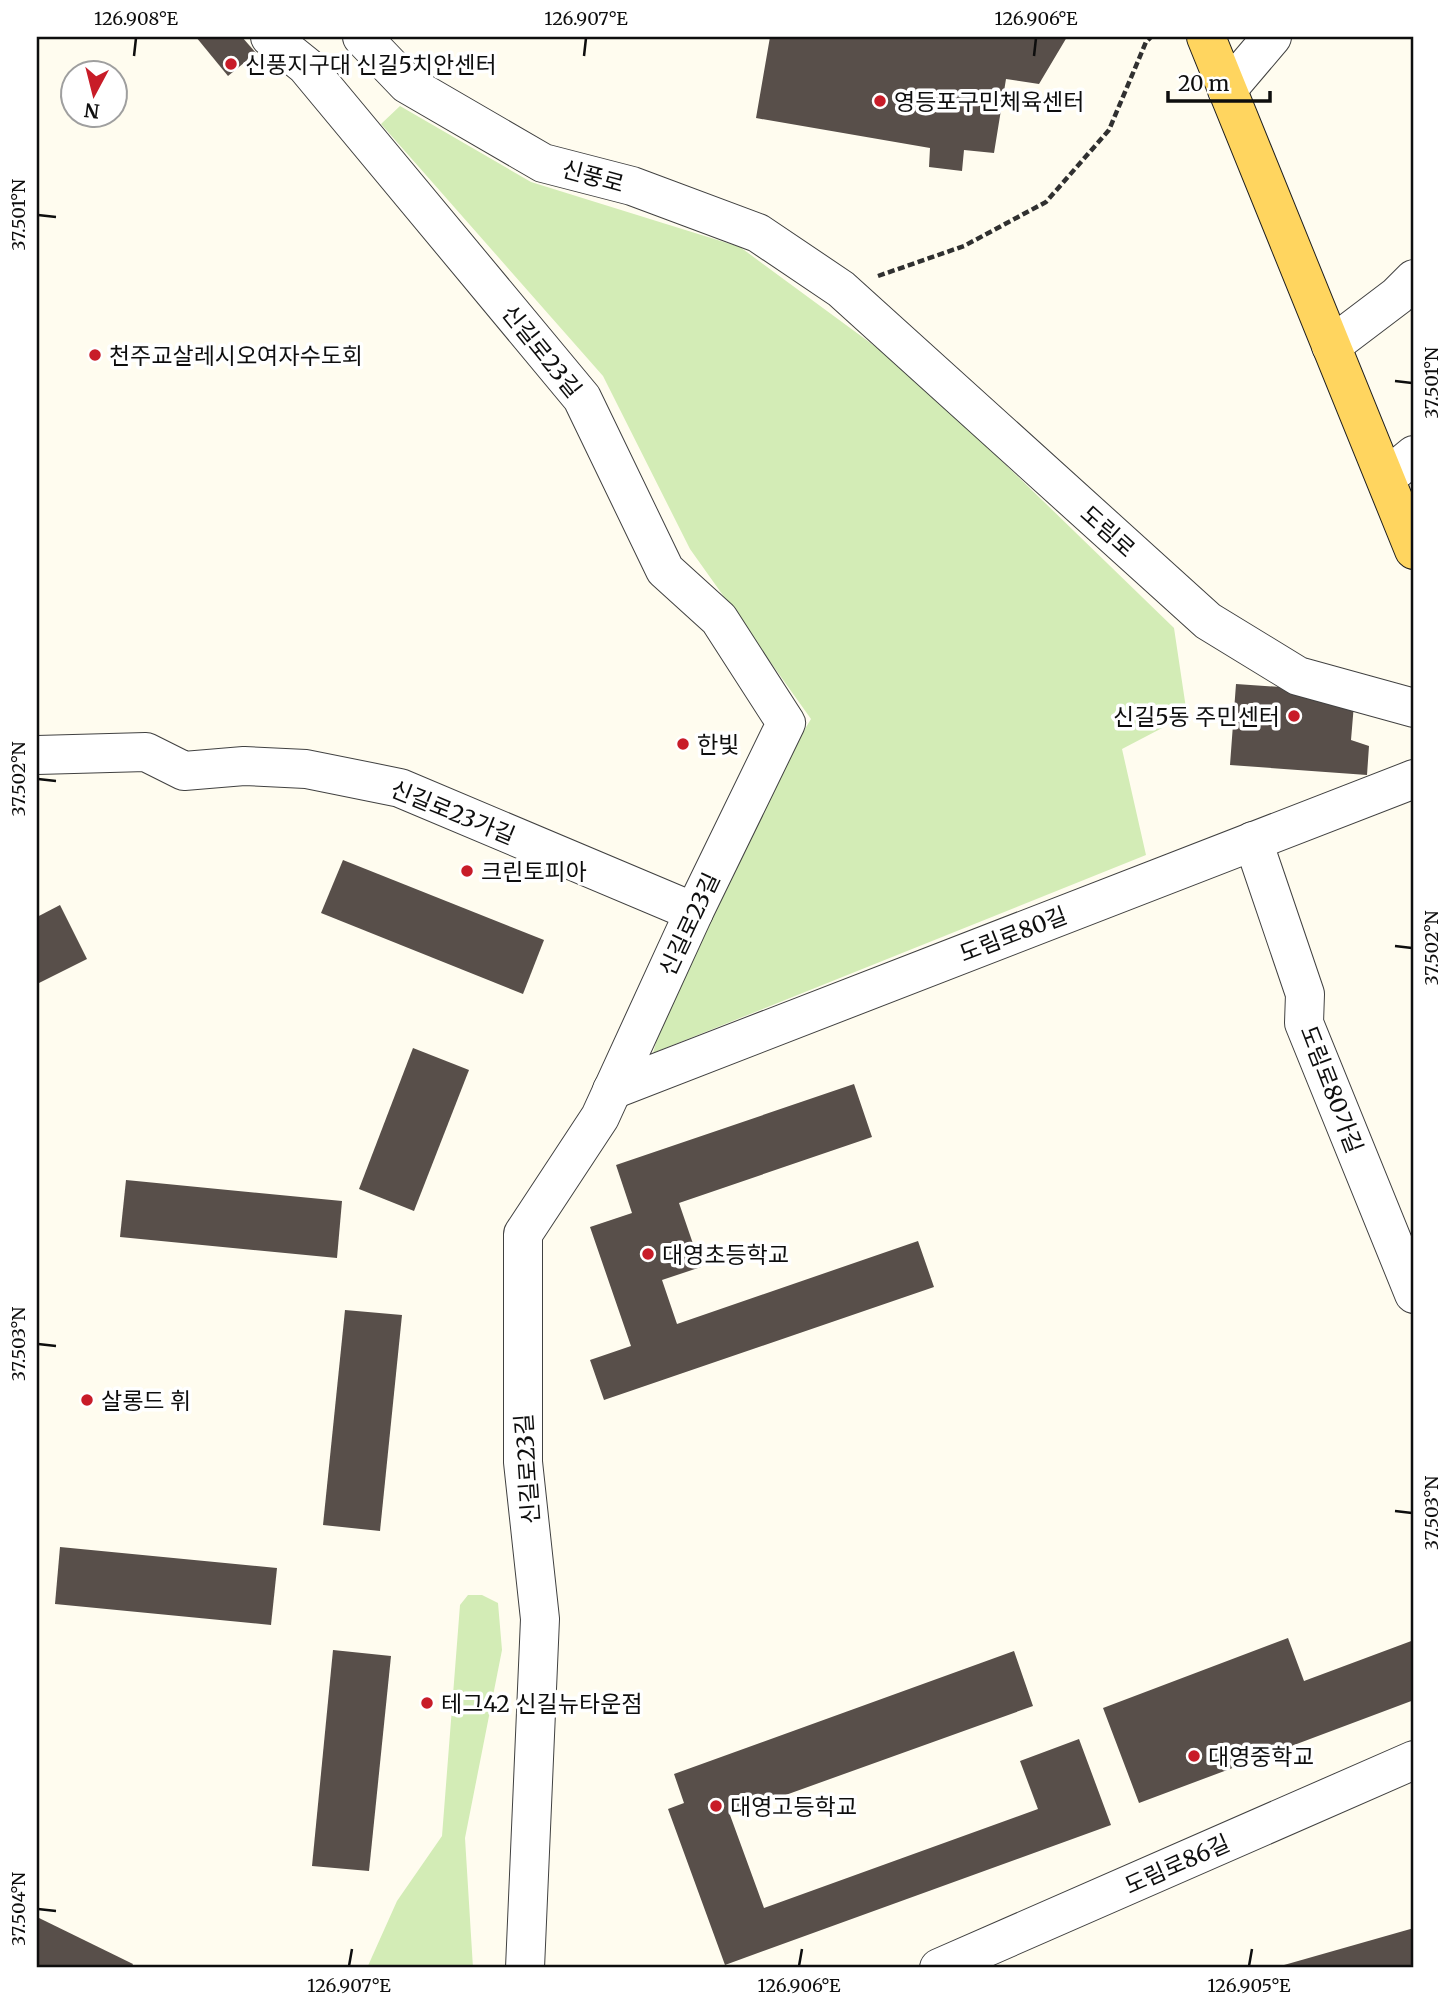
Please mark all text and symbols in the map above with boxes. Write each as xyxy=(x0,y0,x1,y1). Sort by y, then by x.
text: 126.908°E xyxy=(94,7,179,30)
text: 126.907°E xyxy=(544,7,628,30)
text: 126.906°E xyxy=(994,7,1078,30)
place label: 신풍지구대 신길5치안센터 xyxy=(245,50,497,79)
marker: 신풍지구대 신길5치안센터 xyxy=(223,56,239,72)
north arrow xyxy=(60,60,130,130)
scale bar xyxy=(1168,60,1269,104)
text: 20 m xyxy=(1178,70,1230,97)
place label: 영등포구민체육센터 xyxy=(894,87,1084,116)
marker: 영등포구민체육센터 xyxy=(872,93,888,109)
text: N xyxy=(83,98,101,124)
street label: 신풍로 xyxy=(559,154,627,198)
text: 37.501°N xyxy=(7,179,30,251)
street label: 신길로23길 xyxy=(496,299,588,403)
place label: 천주교살레시오여자수도회 xyxy=(109,341,363,370)
marker: 천주교살레시오여자수도회 xyxy=(87,347,103,363)
text: 37.501°N xyxy=(1420,347,1443,419)
street label: 도림로 xyxy=(1075,499,1141,563)
place label: 신길5동 주민센터 xyxy=(1113,702,1280,731)
marker: 신길5동 주민센터 xyxy=(1286,708,1302,724)
place label: 한빛 xyxy=(697,730,739,759)
marker: 한빛 xyxy=(675,736,691,752)
text: 37.502°N xyxy=(7,741,30,816)
street label: 신길로23가길 xyxy=(386,774,520,850)
place label: 크린토피아 xyxy=(481,857,587,886)
marker: 크린토피아 xyxy=(459,863,475,879)
street label: 신길로23길 xyxy=(652,868,726,980)
street label: 도림로80길 xyxy=(955,900,1071,968)
text: 37.502°N xyxy=(1420,910,1443,985)
street label: 도림로80가길 xyxy=(1294,1021,1370,1157)
place label: 대영초등학교 xyxy=(662,1240,789,1269)
marker: 대영초등학교 xyxy=(640,1246,656,1262)
text: 37.503°N xyxy=(7,1307,30,1381)
place label: 살롱드 휘 xyxy=(101,1386,191,1415)
marker: 살롱드 휘 xyxy=(79,1392,95,1408)
street label: 신길로23길 xyxy=(509,1413,545,1525)
text: 37.503°N xyxy=(1420,1476,1443,1550)
place label: 테그42 신길뉴타운점 xyxy=(441,1689,642,1718)
marker: 테그42 신길뉴타운점 xyxy=(419,1695,435,1711)
place label: 대영중학교 xyxy=(1208,1742,1314,1771)
marker: 대영중학교 xyxy=(1186,1748,1202,1764)
place label: 대영고등학교 xyxy=(730,1792,857,1821)
marker: 대영고등학교 xyxy=(708,1798,724,1814)
street label: 도림로86길 xyxy=(1120,1828,1234,1900)
text: 37.504°N xyxy=(7,1872,30,1946)
text: 126.907°E xyxy=(307,1974,391,1997)
text: 126.906°E xyxy=(757,1974,841,1997)
text: 126.905°E xyxy=(1207,1974,1291,1997)

